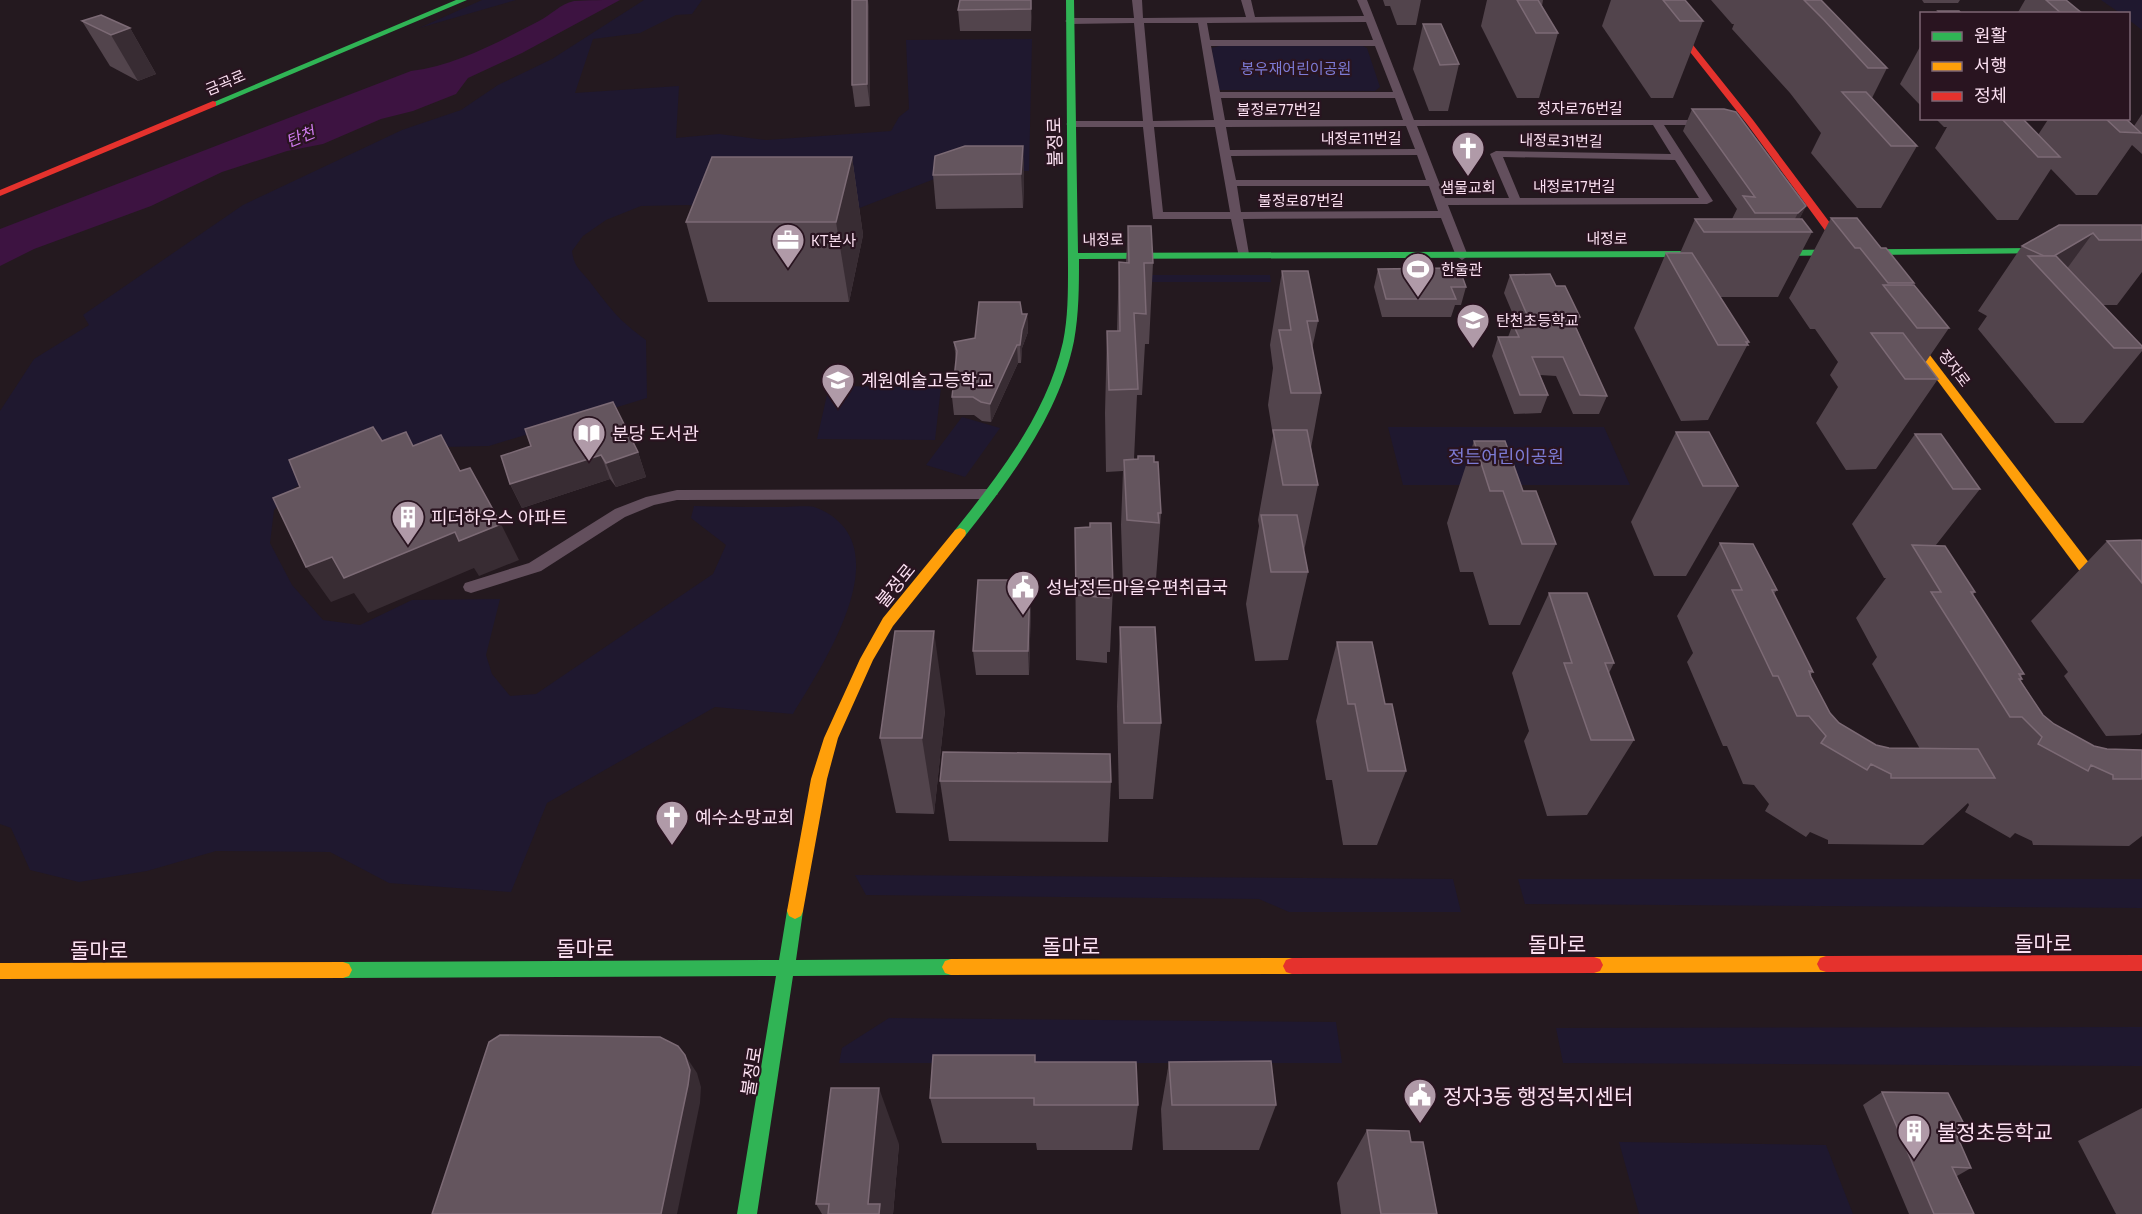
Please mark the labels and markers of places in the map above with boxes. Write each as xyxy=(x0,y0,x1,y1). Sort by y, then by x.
church icon: 샘물교회 xyxy=(1450,130,1486,177)
place label: 샘물교회 xyxy=(1440,178,1496,196)
office icon: KT본사 xyxy=(770,222,806,269)
place label: KT본사 xyxy=(811,231,856,249)
sports icon: 한울관 xyxy=(1400,251,1436,298)
place label: 한울관 xyxy=(1441,260,1483,278)
school or university icon: 탄천초등학교 xyxy=(1455,302,1491,349)
place label: 탄천초등학교 xyxy=(1496,311,1579,329)
school or university icon: 계원예술고등학교 xyxy=(820,362,856,409)
place label: 계원예술고등학교 xyxy=(861,369,993,391)
library icon: 분당 도서관 xyxy=(571,415,607,462)
place label: 분당 도서관 xyxy=(612,422,699,444)
building icon: 피더하우스 아파트 xyxy=(390,499,426,546)
place label: 피더하우스 아파트 xyxy=(431,506,568,528)
public building icon: 성남정든마을우편취급국 xyxy=(1005,569,1041,616)
place label: 성남정든마을우편취급국 xyxy=(1046,576,1228,598)
church icon: 예수소망교회 xyxy=(654,799,690,846)
place label: 예수소망교회 xyxy=(695,806,794,828)
public building icon: 정자3동 행정복지센터 xyxy=(1402,1077,1438,1124)
place label: 정자3동 행정복지센터 xyxy=(1443,1083,1633,1108)
building icon: 불정초등학교 xyxy=(1896,1113,1932,1160)
place label: 불정초등학교 xyxy=(1937,1119,2053,1144)

